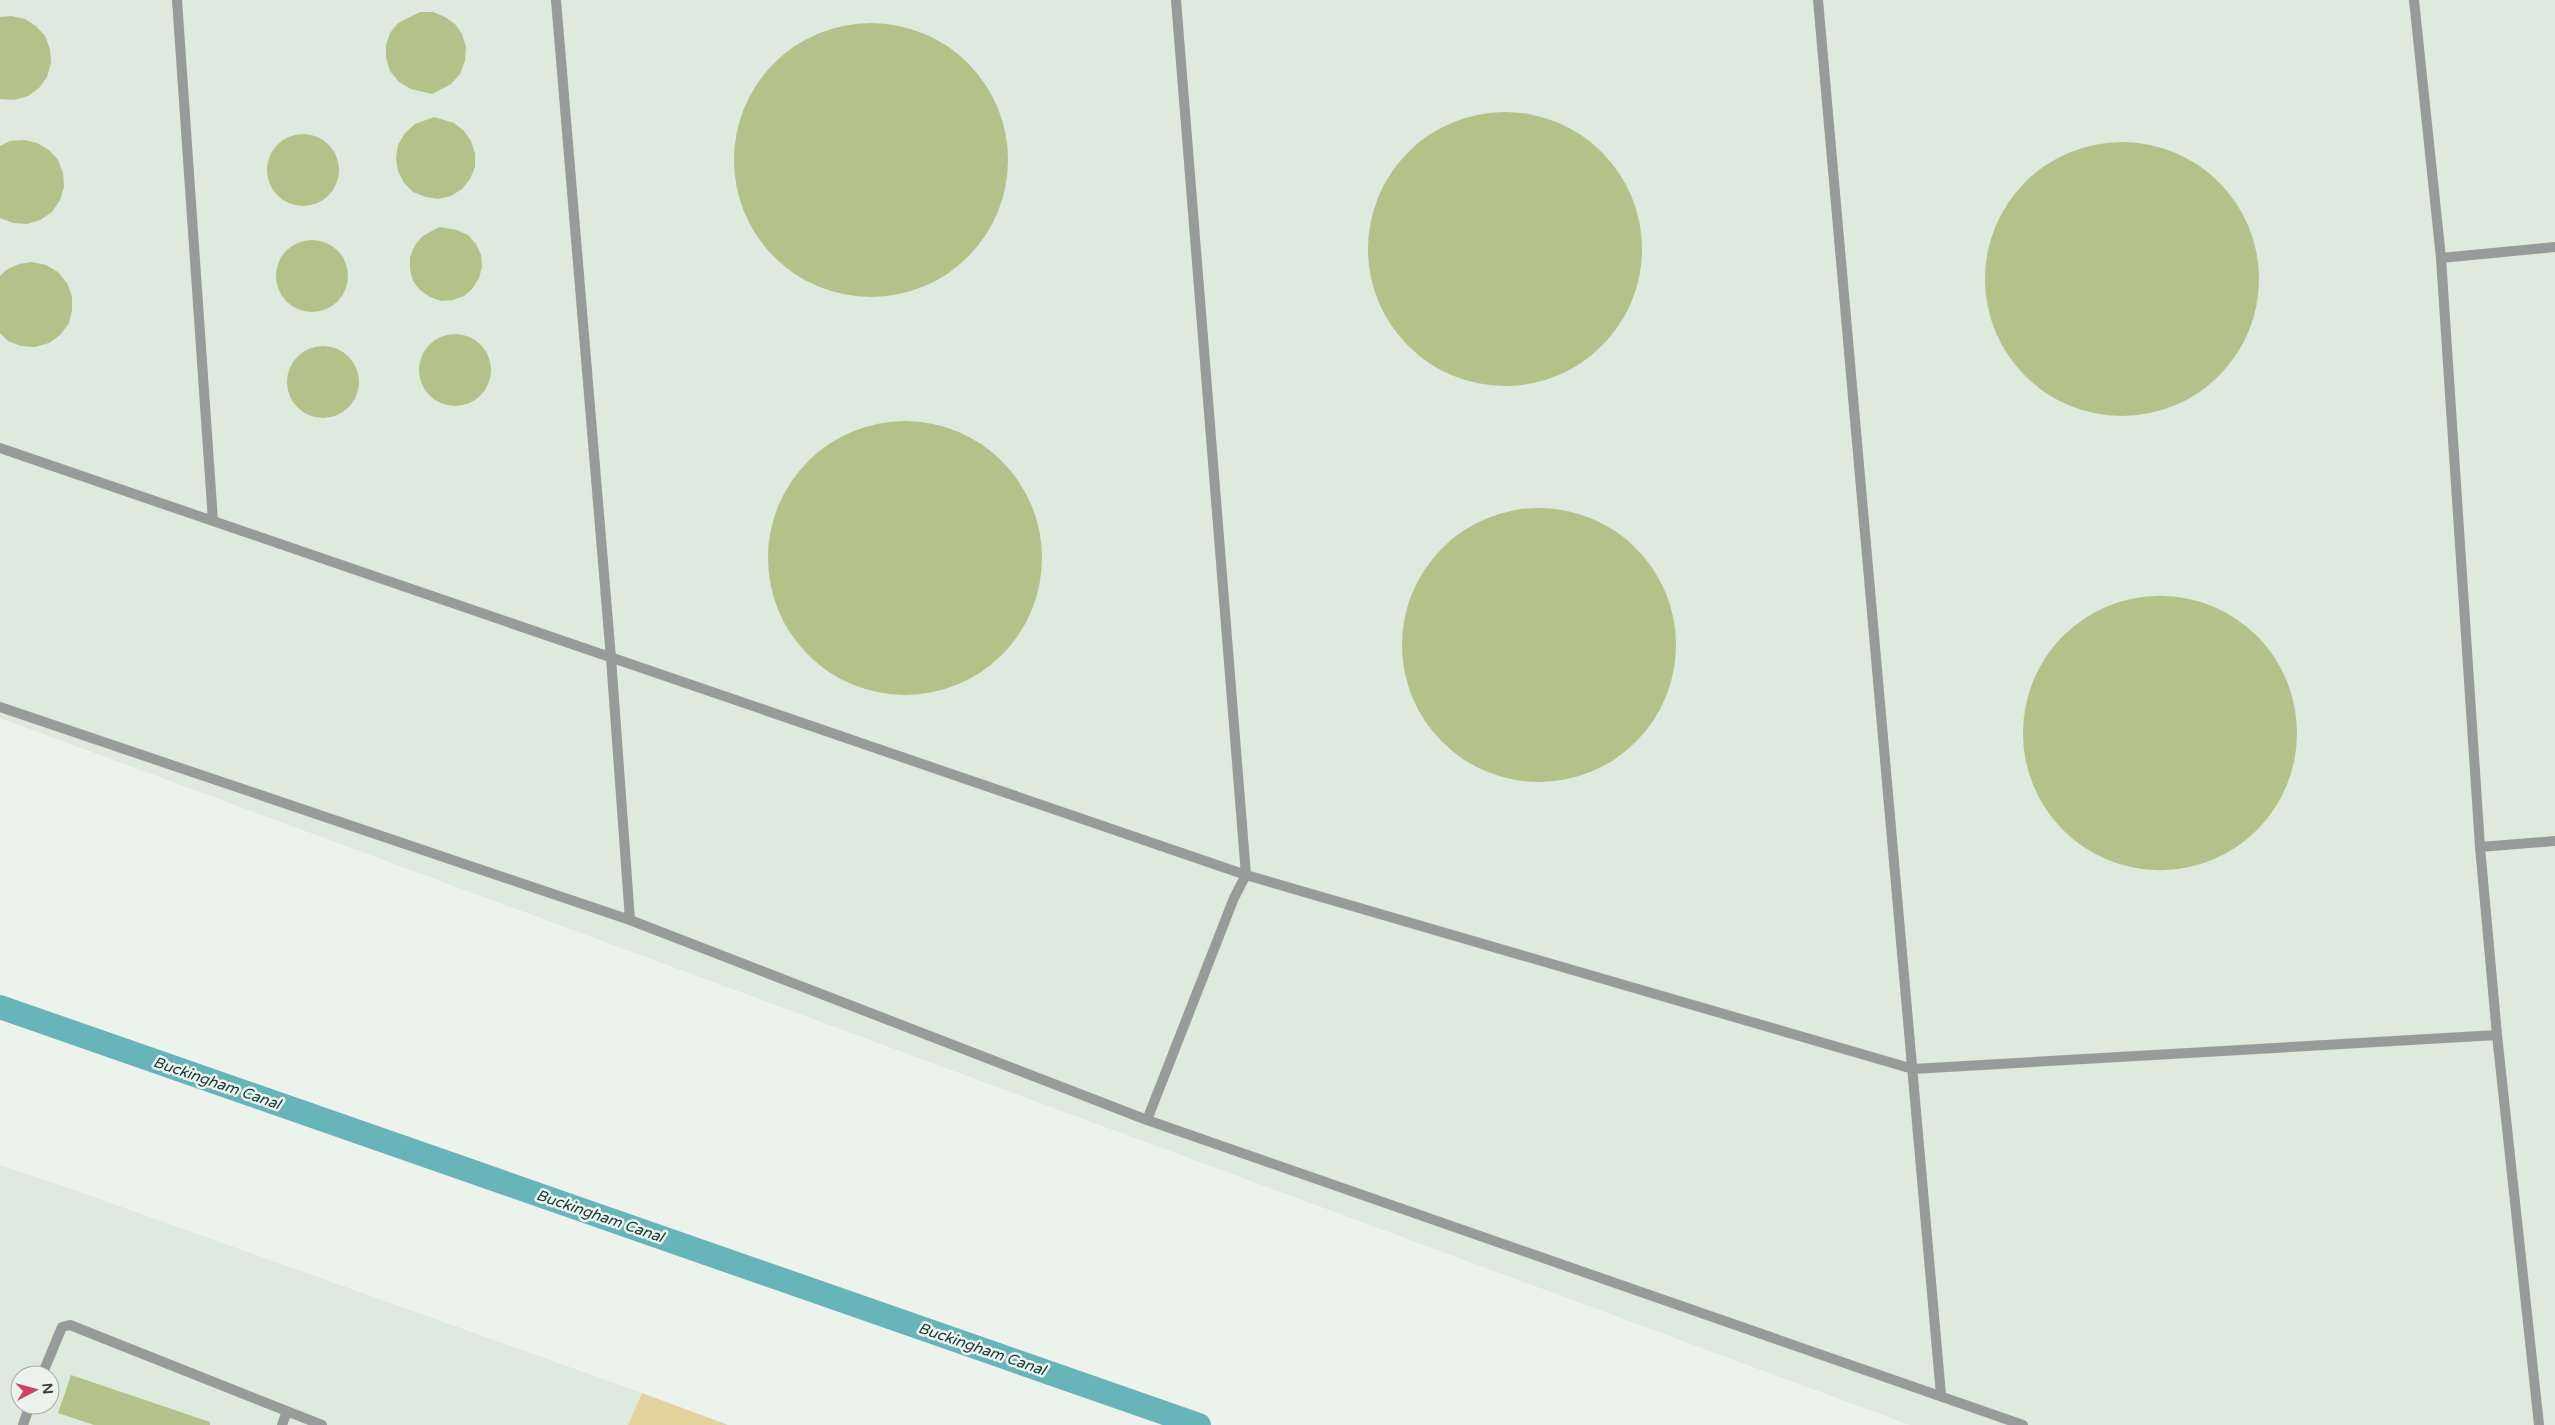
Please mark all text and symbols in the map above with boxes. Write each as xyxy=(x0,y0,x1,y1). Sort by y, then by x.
water label: Buckingham Canal xyxy=(151,1053,285,1114)
water label: Buckingham Canal xyxy=(534,1186,668,1247)
water label: Buckingham Canal xyxy=(916,1319,1050,1380)
north arrow xyxy=(10,1365,60,1415)
text: N xyxy=(38,1382,56,1395)

